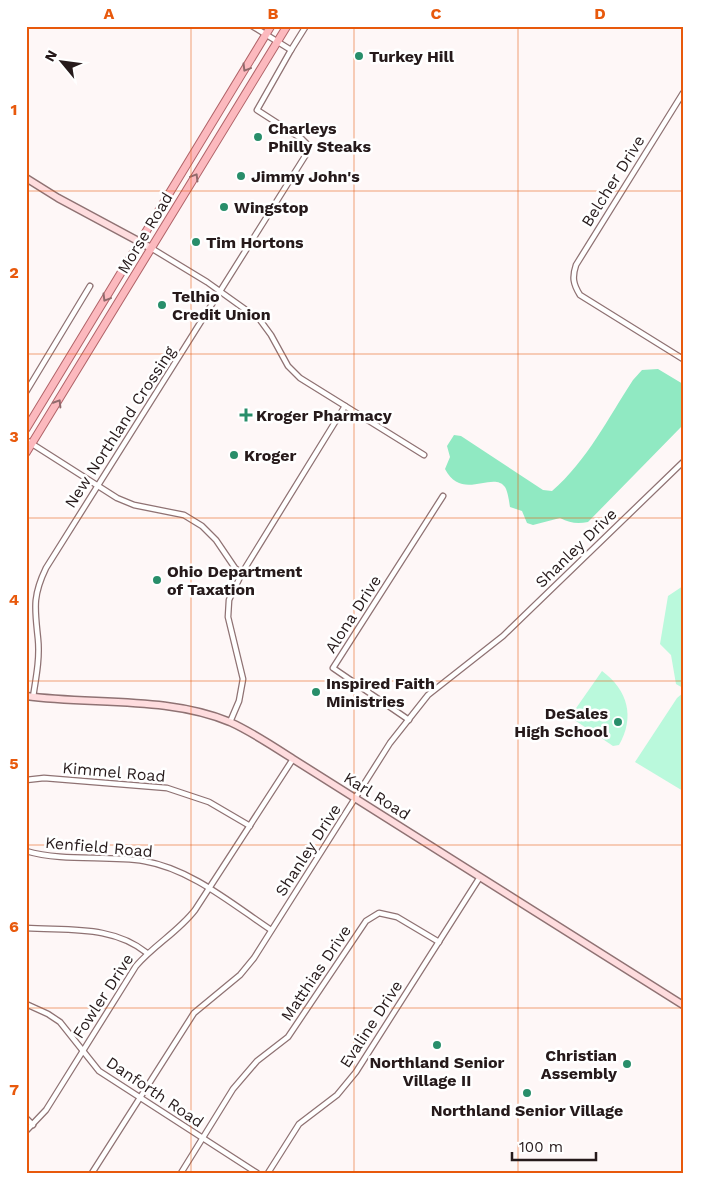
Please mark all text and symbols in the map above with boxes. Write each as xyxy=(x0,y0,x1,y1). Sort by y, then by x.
text: A xyxy=(104,4,115,23)
text: B xyxy=(268,4,279,23)
text: C xyxy=(431,4,442,23)
text: D xyxy=(594,4,606,23)
north arrow xyxy=(38,38,88,88)
text: N xyxy=(41,47,60,64)
place label: Turkey Hill xyxy=(369,47,455,66)
marker: Turkey Hill xyxy=(353,50,365,62)
one-way arrow xyxy=(242,62,252,71)
text: 1 xyxy=(11,100,17,119)
place label: Charleys Philly Steaks xyxy=(268,119,371,156)
marker: Charleys Philly Steaks xyxy=(252,131,264,143)
street label: Belcher Drive xyxy=(577,132,649,230)
place label: Jimmy John's xyxy=(251,167,360,186)
marker: Jimmy John's xyxy=(235,170,247,182)
one-way arrow xyxy=(188,173,198,182)
street label: Morse Road xyxy=(113,189,177,277)
place label: Wingstop xyxy=(234,198,309,217)
marker: Wingstop xyxy=(218,201,230,213)
place label: Tim Hortons xyxy=(206,233,304,252)
marker: Tim Hortons xyxy=(190,236,202,248)
text: 2 xyxy=(9,263,19,282)
place label: Telhio Credit Union xyxy=(172,287,271,324)
one-way arrow xyxy=(103,293,113,302)
marker: Telhio Credit Union xyxy=(156,299,168,311)
street label: New Northland Crossing xyxy=(61,342,180,511)
one-way arrow xyxy=(51,399,61,408)
place label: Kroger Pharmacy xyxy=(256,406,393,425)
marker: Kroger Pharmacy xyxy=(240,409,252,421)
text: 3 xyxy=(9,427,19,446)
place label: Kroger xyxy=(244,446,297,465)
marker: Kroger xyxy=(228,449,240,461)
street label: Shanley Drive xyxy=(531,504,621,592)
place label: Ohio Department of Taxation xyxy=(167,562,302,599)
street label: Alona Drive xyxy=(321,572,385,656)
marker: Ohio Department of Taxation xyxy=(151,574,163,586)
text: 4 xyxy=(9,590,19,609)
place label: Inspired Faith Ministries xyxy=(326,674,435,711)
marker: Inspired Faith Ministries xyxy=(310,686,322,698)
place label: DeSales High School xyxy=(514,704,609,741)
marker: DeSales High School xyxy=(612,716,624,728)
text: 5 xyxy=(9,754,19,773)
street label: Kimmel Road xyxy=(62,758,166,786)
street label: Karl Road xyxy=(340,768,414,824)
street label: Shanley Drive xyxy=(271,800,345,900)
street label: Kenfield Road xyxy=(44,833,154,861)
text: 6 xyxy=(9,917,19,936)
street label: Matthias Drive xyxy=(277,921,355,1025)
street label: Fowler Drive xyxy=(69,950,137,1042)
street label: Evaline Drive xyxy=(336,977,406,1071)
marker: Northland Senior Village II xyxy=(431,1039,443,1051)
place label: Christian Assembly xyxy=(541,1046,618,1083)
street label: Danforth Road xyxy=(103,1052,207,1132)
place label: Northland Senior Village II xyxy=(370,1053,505,1090)
marker: Christian Assembly xyxy=(621,1058,633,1070)
text: 7 xyxy=(9,1080,19,1099)
marker: Northland Senior Village xyxy=(521,1087,533,1099)
place label: Northland Senior Village xyxy=(431,1101,623,1120)
scale bar xyxy=(512,1129,595,1161)
text: 100 m xyxy=(519,1138,563,1156)

